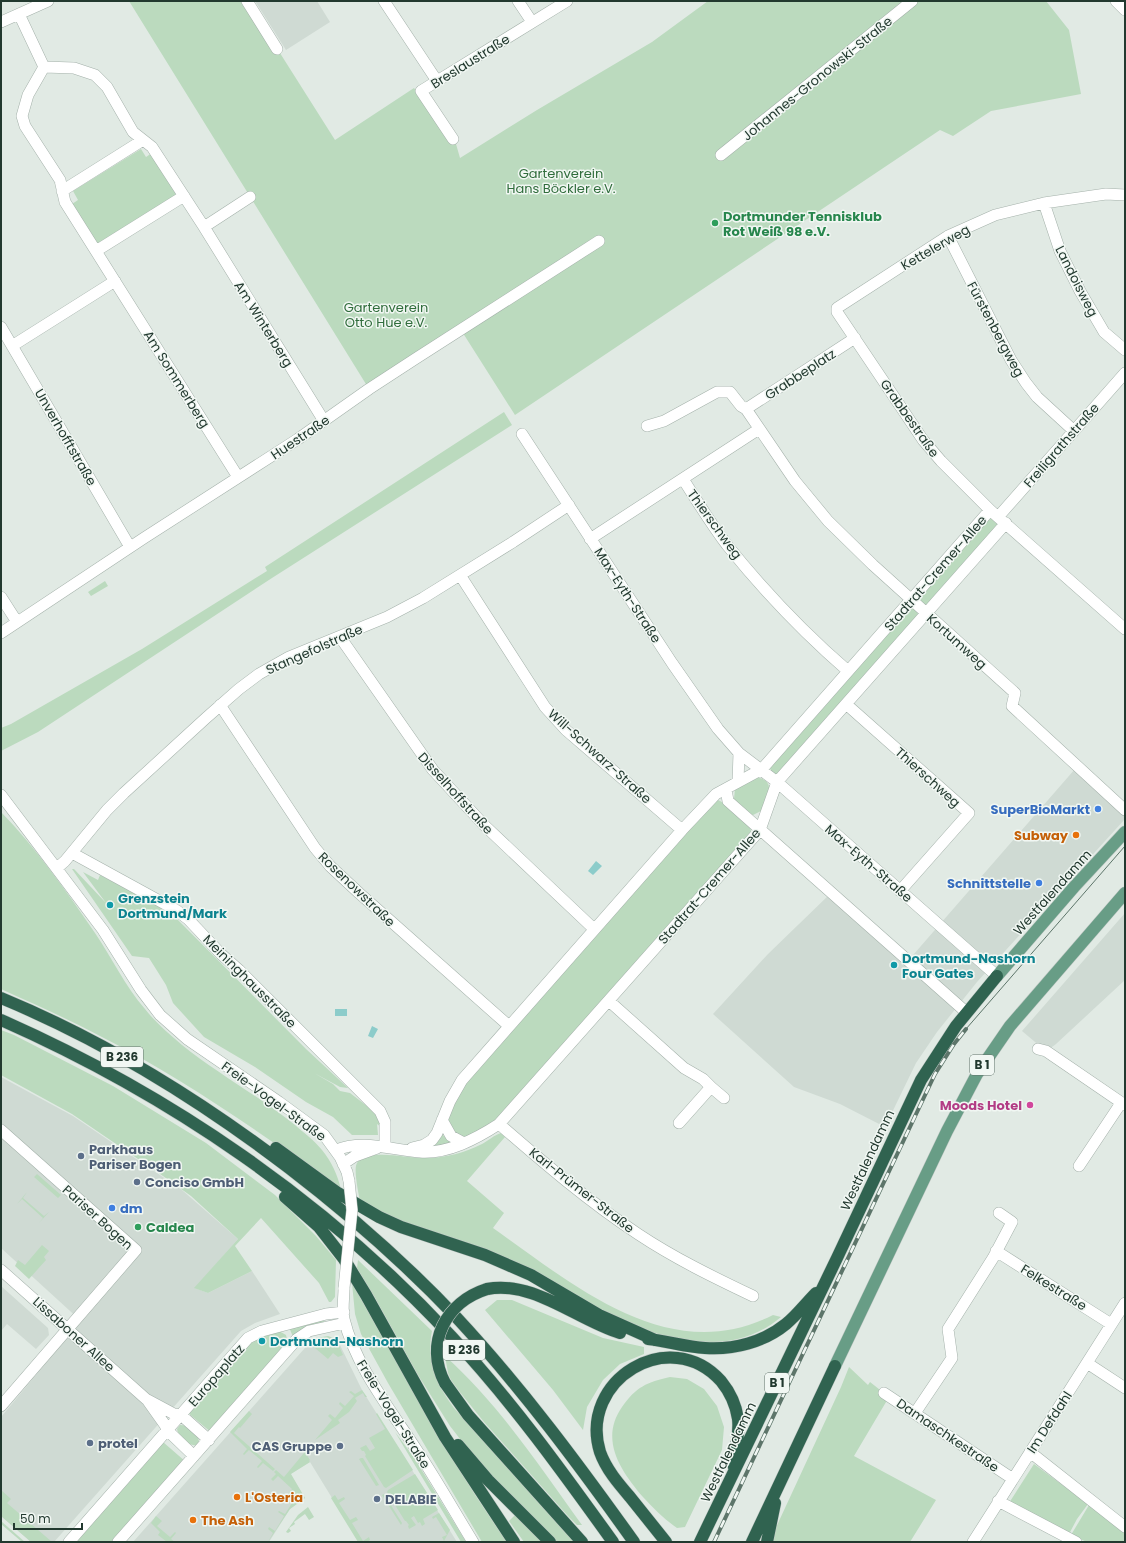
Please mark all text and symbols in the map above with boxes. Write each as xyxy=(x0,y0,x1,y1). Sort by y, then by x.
street label: Johannes-Gronowski-Straße xyxy=(738,12,896,145)
street label: Breslaustraße xyxy=(427,30,513,93)
park label: Gartenverein Hans Böckler e.V. xyxy=(506,164,616,198)
place label: Dortmunder Tennisklub Rot Weiß 98 e.V. xyxy=(723,207,882,241)
marker: Dortmunder Tennisklub Rot Weiß 98 e.V. xyxy=(710,218,720,228)
street label: Kettelerweg xyxy=(897,220,973,275)
street label: Landoisweg xyxy=(1051,242,1103,320)
street label: Am Winterberg xyxy=(230,278,298,371)
street label: Fürstenbergweg xyxy=(962,278,1029,380)
park label: Gartenverein Otto Hue e.V. xyxy=(344,298,428,332)
street label: Am Sommerberg xyxy=(139,327,214,432)
street label: Grabbeplatz xyxy=(761,344,839,404)
street label: Grabbestraße xyxy=(876,375,944,461)
street label: Unverhofftstraße xyxy=(30,385,101,489)
street label: Freiligrathstraße xyxy=(1019,399,1104,492)
street label: Huestraße xyxy=(267,411,334,464)
street label: Thierschweg xyxy=(683,486,746,563)
street label: Stadtrat-Cremer-Allee xyxy=(880,511,991,635)
street label: Max-Eyth-Straße xyxy=(590,544,666,647)
street label: Kortumweg xyxy=(922,609,991,673)
street label: Stangefolstraße xyxy=(263,620,366,679)
street label: Will-Schwarz-Straße xyxy=(544,705,656,808)
street label: Thierschweg xyxy=(891,743,964,812)
street label: Disselhoffstraße xyxy=(414,748,498,839)
place label: SuperBioMarkt xyxy=(991,800,1090,819)
marker: SuperBioMarkt xyxy=(1093,804,1103,814)
street label: Max-Eyth-Straße xyxy=(821,820,917,907)
street label: Stadtrat-Cremer-Allee xyxy=(654,824,765,948)
place label: Subway xyxy=(1014,826,1069,845)
marker: Subway xyxy=(1071,830,1081,840)
street label: Westfalendamm xyxy=(1009,845,1096,939)
street label: Rosenowstraße xyxy=(314,848,399,931)
place label: Schnittstelle xyxy=(947,874,1031,893)
marker: Schnittstelle xyxy=(1034,878,1044,888)
place label: Grenzstein Dortmund/Mark xyxy=(118,889,227,923)
marker: Grenzstein Dortmund/Mark xyxy=(105,900,115,910)
street label: Meininghausstraße xyxy=(199,930,301,1032)
place label: Dortmund-Nashorn Four Gates xyxy=(902,949,1036,983)
marker: Dortmund-Nashorn Four Gates xyxy=(889,960,899,970)
road number: B 236 xyxy=(101,1047,143,1067)
road number: B 1 xyxy=(970,1055,994,1075)
street label: Freie-Vogel-Straße xyxy=(218,1057,330,1146)
place label: Moods Hotel xyxy=(940,1096,1022,1115)
marker: Moods Hotel xyxy=(1025,1100,1035,1110)
street label: Westfalendamm xyxy=(836,1107,899,1214)
place label: Parkhaus Pariser Bogen xyxy=(89,1140,182,1174)
street label: Karl-Prümer-Straße xyxy=(525,1143,638,1238)
marker: Parkhaus Pariser Bogen xyxy=(76,1151,86,1161)
place label: Conciso GmbH xyxy=(145,1173,244,1192)
marker: Conciso GmbH xyxy=(132,1177,142,1187)
street label: Pariser Bogen xyxy=(58,1181,137,1254)
place label: dm xyxy=(120,1199,143,1218)
marker: dm xyxy=(107,1203,117,1213)
place label: Caldea xyxy=(146,1218,194,1237)
marker: Caldea xyxy=(133,1222,143,1232)
street label: Felkestraße xyxy=(1017,1260,1090,1315)
street label: Lissaboner Allee xyxy=(29,1292,119,1376)
place label: Dortmund-Nashorn xyxy=(270,1332,404,1351)
marker: Dortmund-Nashorn xyxy=(257,1336,267,1346)
street label: Europaplatz xyxy=(184,1340,249,1411)
road number: B 236 xyxy=(443,1340,485,1360)
street label: Freie-Vogel-Straße xyxy=(352,1356,435,1472)
road number: B 1 xyxy=(765,1373,789,1393)
street label: Im Defdahl xyxy=(1022,1387,1077,1457)
street label: Damaschkestraße xyxy=(893,1394,1003,1477)
street label: Westfalendamm xyxy=(696,1399,761,1505)
place label: protel xyxy=(98,1434,138,1453)
place label: CAS Gruppe xyxy=(252,1437,332,1456)
marker: protel xyxy=(85,1438,95,1448)
marker: CAS Gruppe xyxy=(335,1441,345,1451)
place label: L'Osteria xyxy=(245,1488,303,1507)
place label: DELABIE xyxy=(385,1490,437,1509)
marker: L'Osteria xyxy=(232,1492,242,1502)
marker: DELABIE xyxy=(372,1494,382,1504)
scale bar xyxy=(14,1505,82,1531)
text: 50 m xyxy=(20,1510,51,1527)
place label: The Ash xyxy=(201,1511,254,1530)
marker: The Ash xyxy=(188,1515,198,1525)

